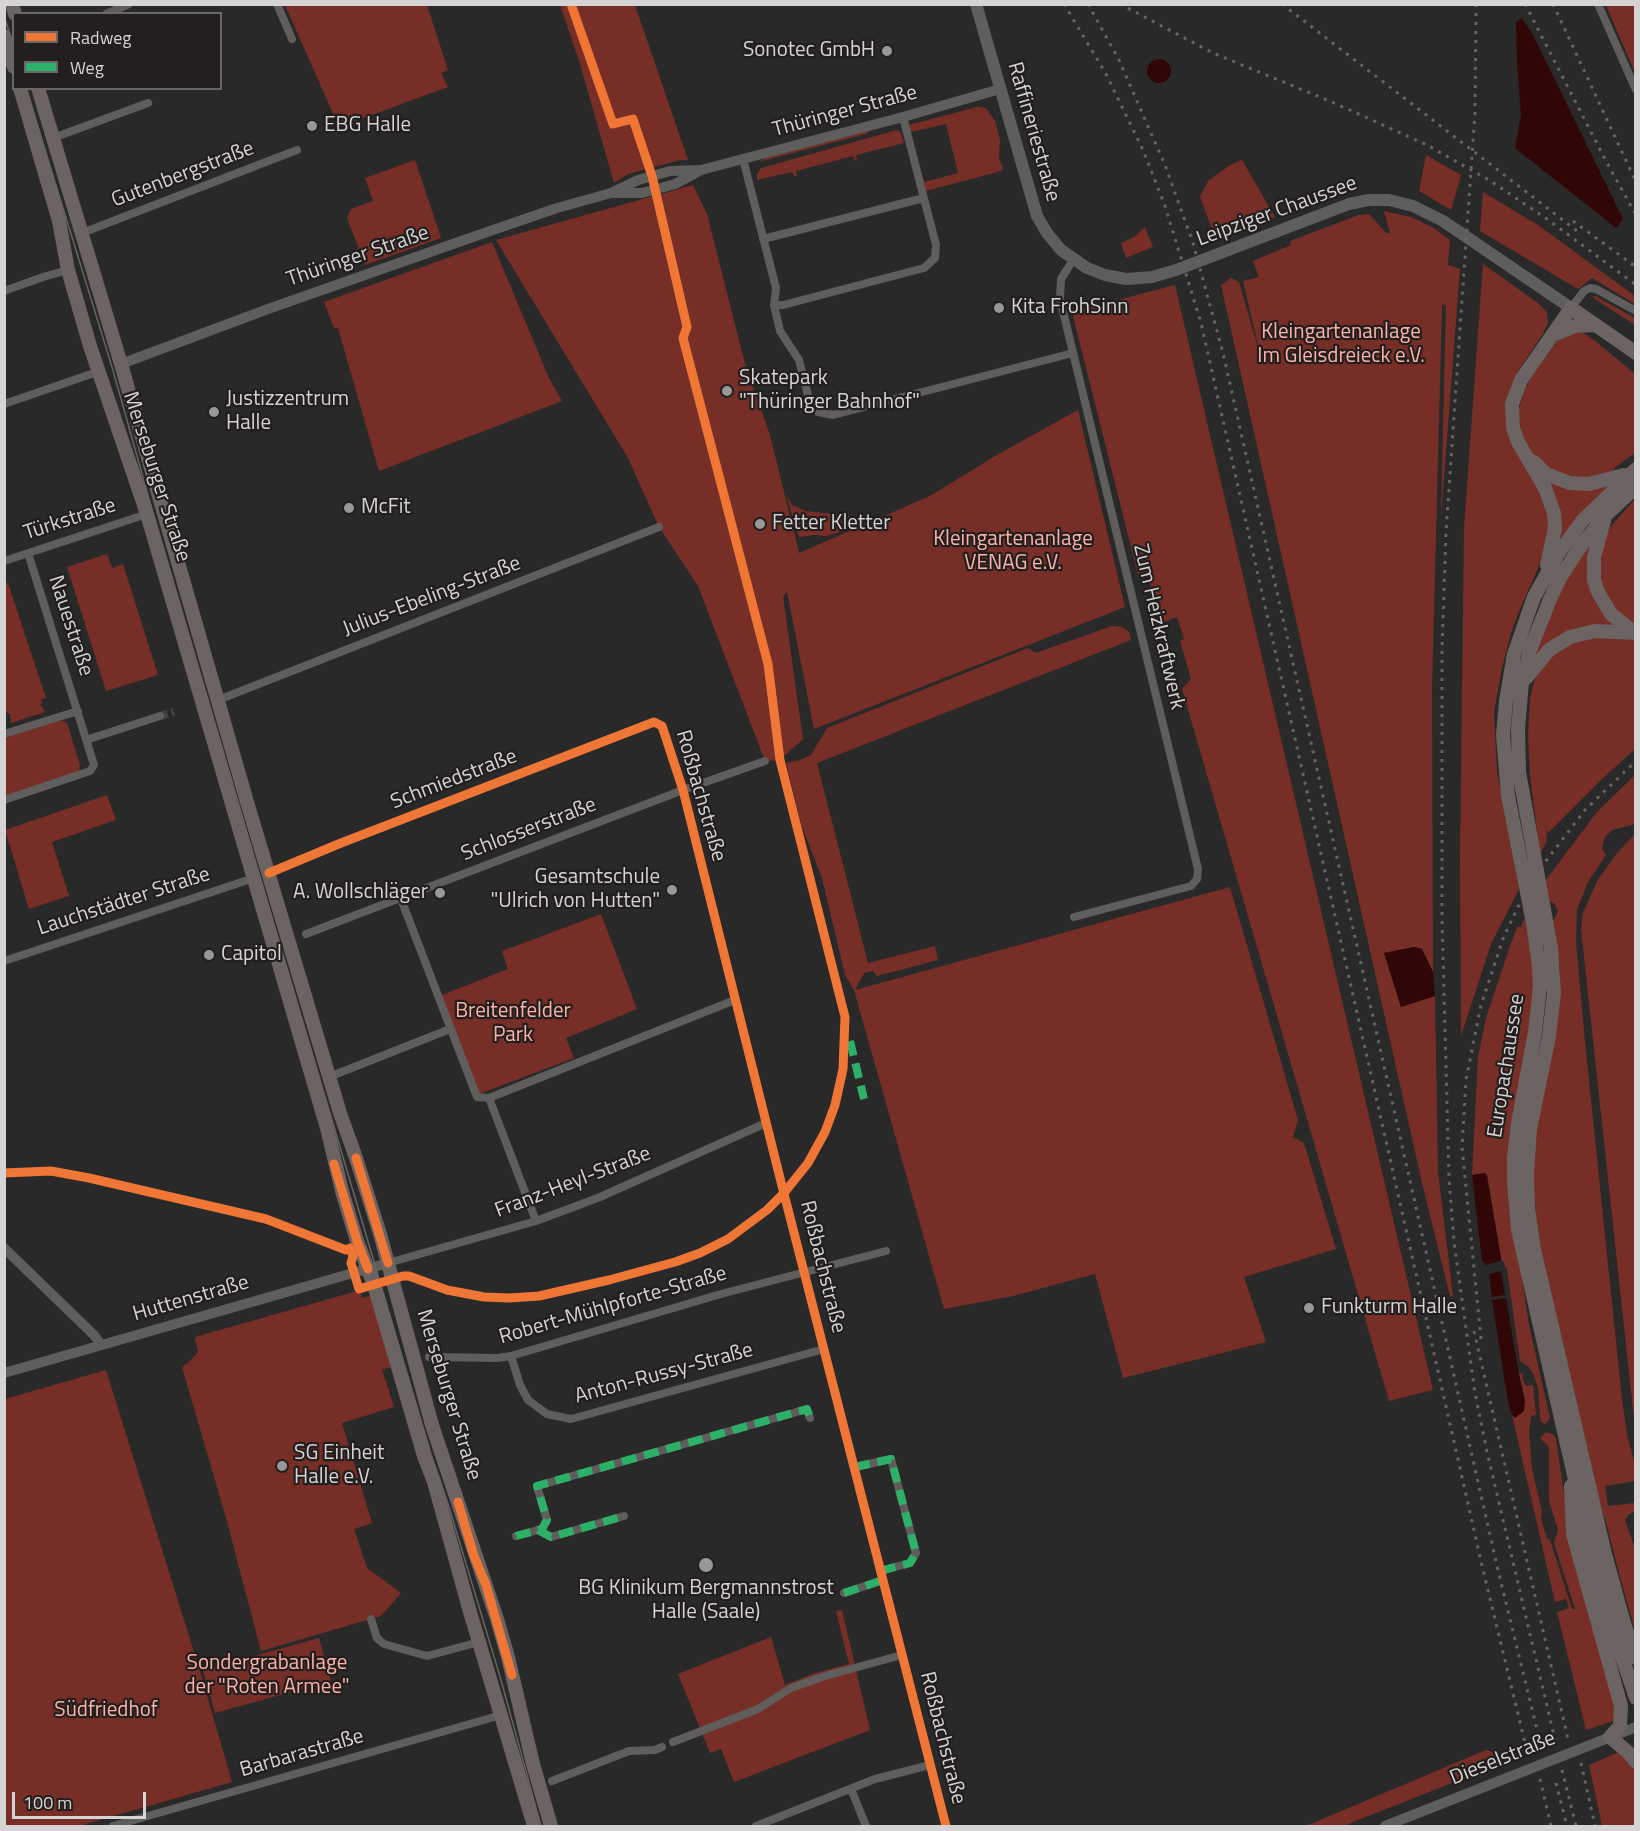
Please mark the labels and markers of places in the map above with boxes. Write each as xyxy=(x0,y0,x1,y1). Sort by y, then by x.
place label: Sonotec GmbH xyxy=(743,38,875,64)
marker: Sonotec GmbH xyxy=(880,44,894,58)
place label: EBG Halle xyxy=(324,113,411,139)
marker: EBG Halle xyxy=(305,119,319,133)
place label: Kita FrohSinn xyxy=(1011,295,1128,321)
marker: Kita FrohSinn xyxy=(992,301,1006,315)
place label: Skatepark "Thüringer Bahnhof" xyxy=(739,366,920,416)
marker: Skatepark "Thüringer Bahnhof" xyxy=(720,384,734,398)
place label: Justizzentrum Halle xyxy=(226,387,349,437)
marker: Justizzentrum Halle xyxy=(207,405,221,419)
place label: McFit xyxy=(361,495,411,521)
marker: McFit xyxy=(342,501,356,515)
place label: Fetter Kletter xyxy=(772,511,890,537)
marker: Fetter Kletter xyxy=(753,517,767,531)
place label: Gesamtschule "Ulrich von Hutten" xyxy=(490,865,660,915)
place label: A. Wollschläger xyxy=(293,880,428,906)
marker: Gesamtschule "Ulrich von Hutten" xyxy=(665,883,679,897)
marker: A. Wollschläger xyxy=(433,886,447,900)
place label: Capitol xyxy=(221,942,282,968)
marker: Capitol xyxy=(202,948,216,962)
place label: Funkturm Halle xyxy=(1321,1295,1457,1321)
marker: Funkturm Halle xyxy=(1302,1301,1316,1315)
place label: SG Einheit Halle e.V. xyxy=(294,1441,384,1491)
marker: SG Einheit Halle e.V. xyxy=(275,1459,289,1473)
marker: BG Klinikum Bergmannstrost Halle (Saale) xyxy=(697,1556,715,1574)
place label: BG Klinikum Bergmannstrost Halle (Saale) xyxy=(578,1576,834,1626)

